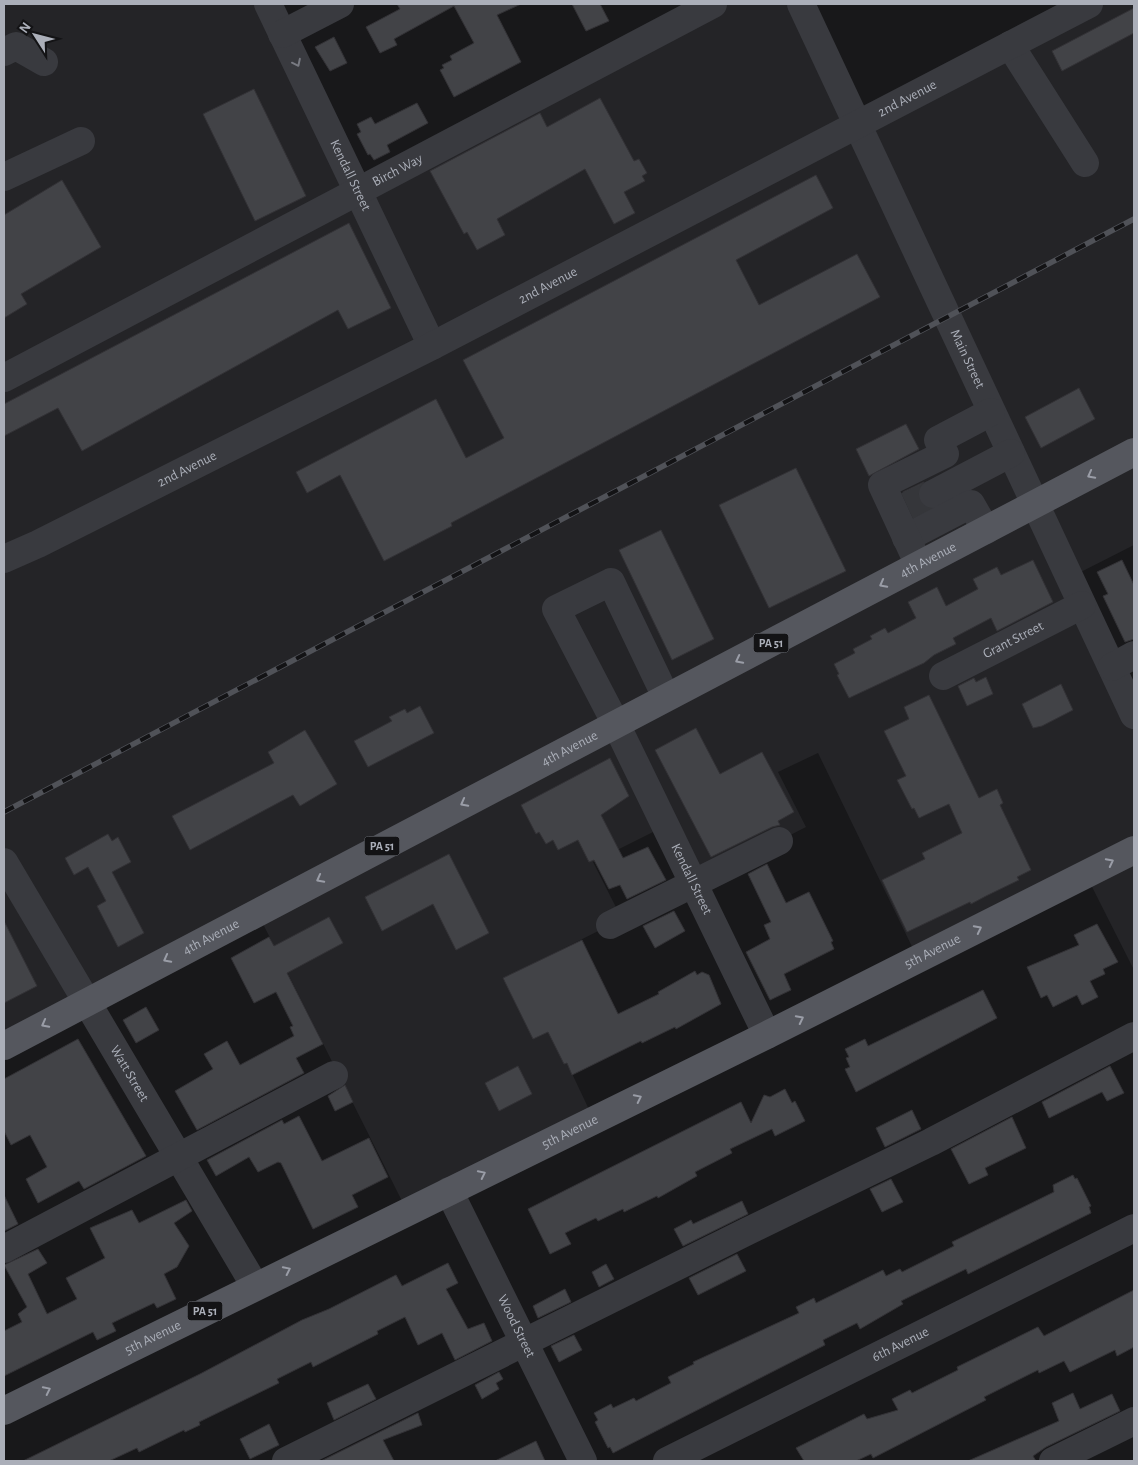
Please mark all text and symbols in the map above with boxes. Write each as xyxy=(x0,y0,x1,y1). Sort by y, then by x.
north arrow xyxy=(10,10,60,60)
text: N xyxy=(17,20,34,36)
one-way arrow xyxy=(291,58,301,67)
street label: 2nd Avenue xyxy=(876,78,939,120)
street label: Kendall Street xyxy=(327,138,373,214)
street label: Birch Way xyxy=(370,151,425,189)
street label: 2nd Avenue xyxy=(516,265,580,307)
street label: Main Street xyxy=(947,327,987,391)
street label: 2nd Avenue xyxy=(155,448,219,490)
one-way arrow xyxy=(1087,469,1096,479)
street label: 4th Avenue xyxy=(898,540,959,581)
one-way arrow xyxy=(879,578,888,588)
street label: Grant Street xyxy=(981,619,1046,661)
road number: PA 51 xyxy=(754,634,788,652)
one-way arrow xyxy=(735,654,744,664)
street label: 4th Avenue xyxy=(539,728,600,769)
one-way arrow xyxy=(461,797,470,807)
road number: PA 51 xyxy=(364,836,400,856)
street label: Kendall Street xyxy=(668,842,715,917)
one-way arrow xyxy=(1105,858,1114,868)
one-way arrow xyxy=(317,873,326,883)
street label: 4th Avenue xyxy=(181,917,242,958)
one-way arrow xyxy=(972,925,981,935)
street label: 5th Avenue xyxy=(902,932,963,971)
one-way arrow xyxy=(164,953,173,963)
one-way arrow xyxy=(795,1015,804,1025)
one-way arrow xyxy=(41,1017,50,1027)
street label: Watt Street xyxy=(107,1043,152,1105)
one-way arrow xyxy=(633,1094,642,1104)
street label: 5th Avenue xyxy=(540,1112,600,1152)
one-way arrow xyxy=(477,1171,486,1181)
one-way arrow xyxy=(282,1266,291,1276)
street label: Wood Street xyxy=(495,1293,538,1360)
road number: PA 51 xyxy=(188,1302,222,1320)
street label: 5th Avenue xyxy=(123,1318,183,1357)
street label: 6th Avenue xyxy=(870,1324,931,1364)
one-way arrow xyxy=(42,1386,51,1396)

